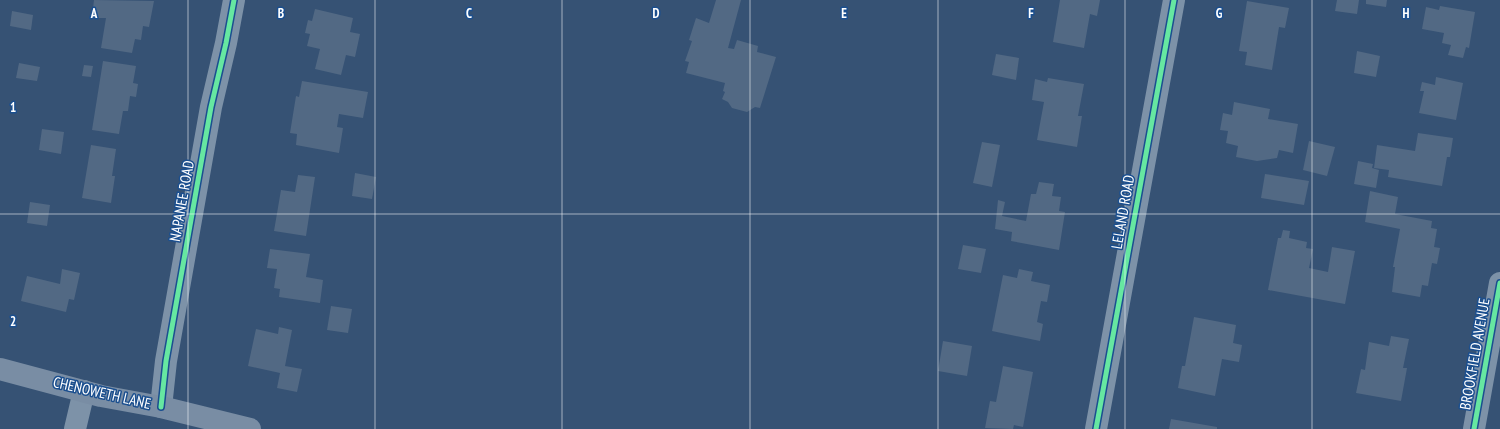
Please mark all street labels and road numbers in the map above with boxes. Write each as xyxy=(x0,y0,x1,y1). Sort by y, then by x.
street label: NAPANEE ROAD xyxy=(165,159,198,243)
street label: LELAND ROAD xyxy=(1107,173,1138,250)
street label: BROOKFIELD AVENUE xyxy=(1455,297,1494,411)
street label: CHENOWETH LANE xyxy=(51,372,153,413)

